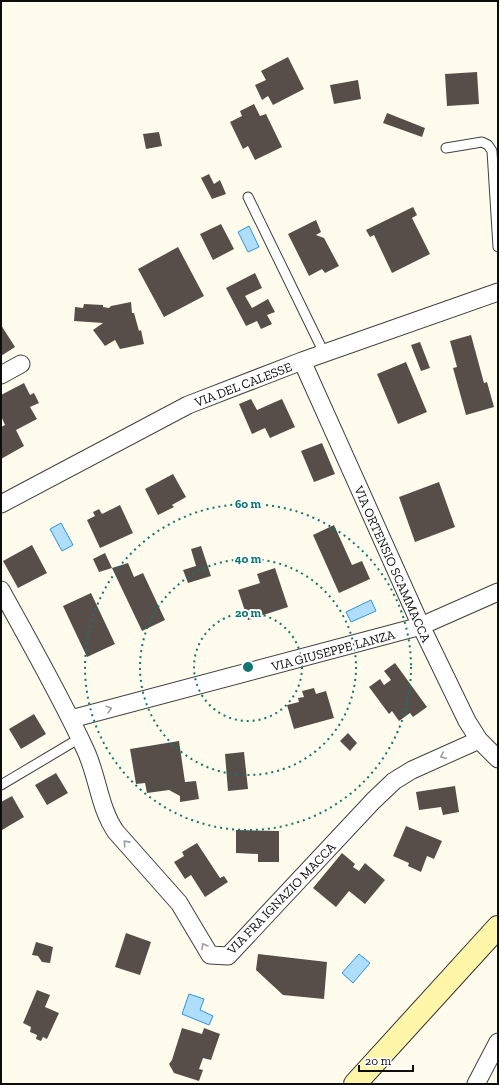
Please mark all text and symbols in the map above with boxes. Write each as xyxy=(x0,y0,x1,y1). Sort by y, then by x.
street label: VIA DEL CALESSE xyxy=(191,359,294,410)
street label: VIA ORTENSIO SCAMMACCA xyxy=(351,483,434,645)
text: 60 m xyxy=(235,497,262,511)
text: 40 m xyxy=(235,552,262,566)
text: 20 m xyxy=(235,606,262,620)
street label: VIA GIUSEPPE LANZA xyxy=(269,627,397,674)
centre of rings xyxy=(241,660,255,674)
one-way arrow xyxy=(105,705,112,713)
one-way arrow xyxy=(440,751,447,759)
street label: VIA FRA IGNAZIO MACCA xyxy=(223,839,339,958)
one-way arrow xyxy=(124,840,131,848)
one-way arrow xyxy=(202,943,209,950)
scale bar xyxy=(359,1047,413,1073)
text: 20 m xyxy=(365,1054,392,1068)

